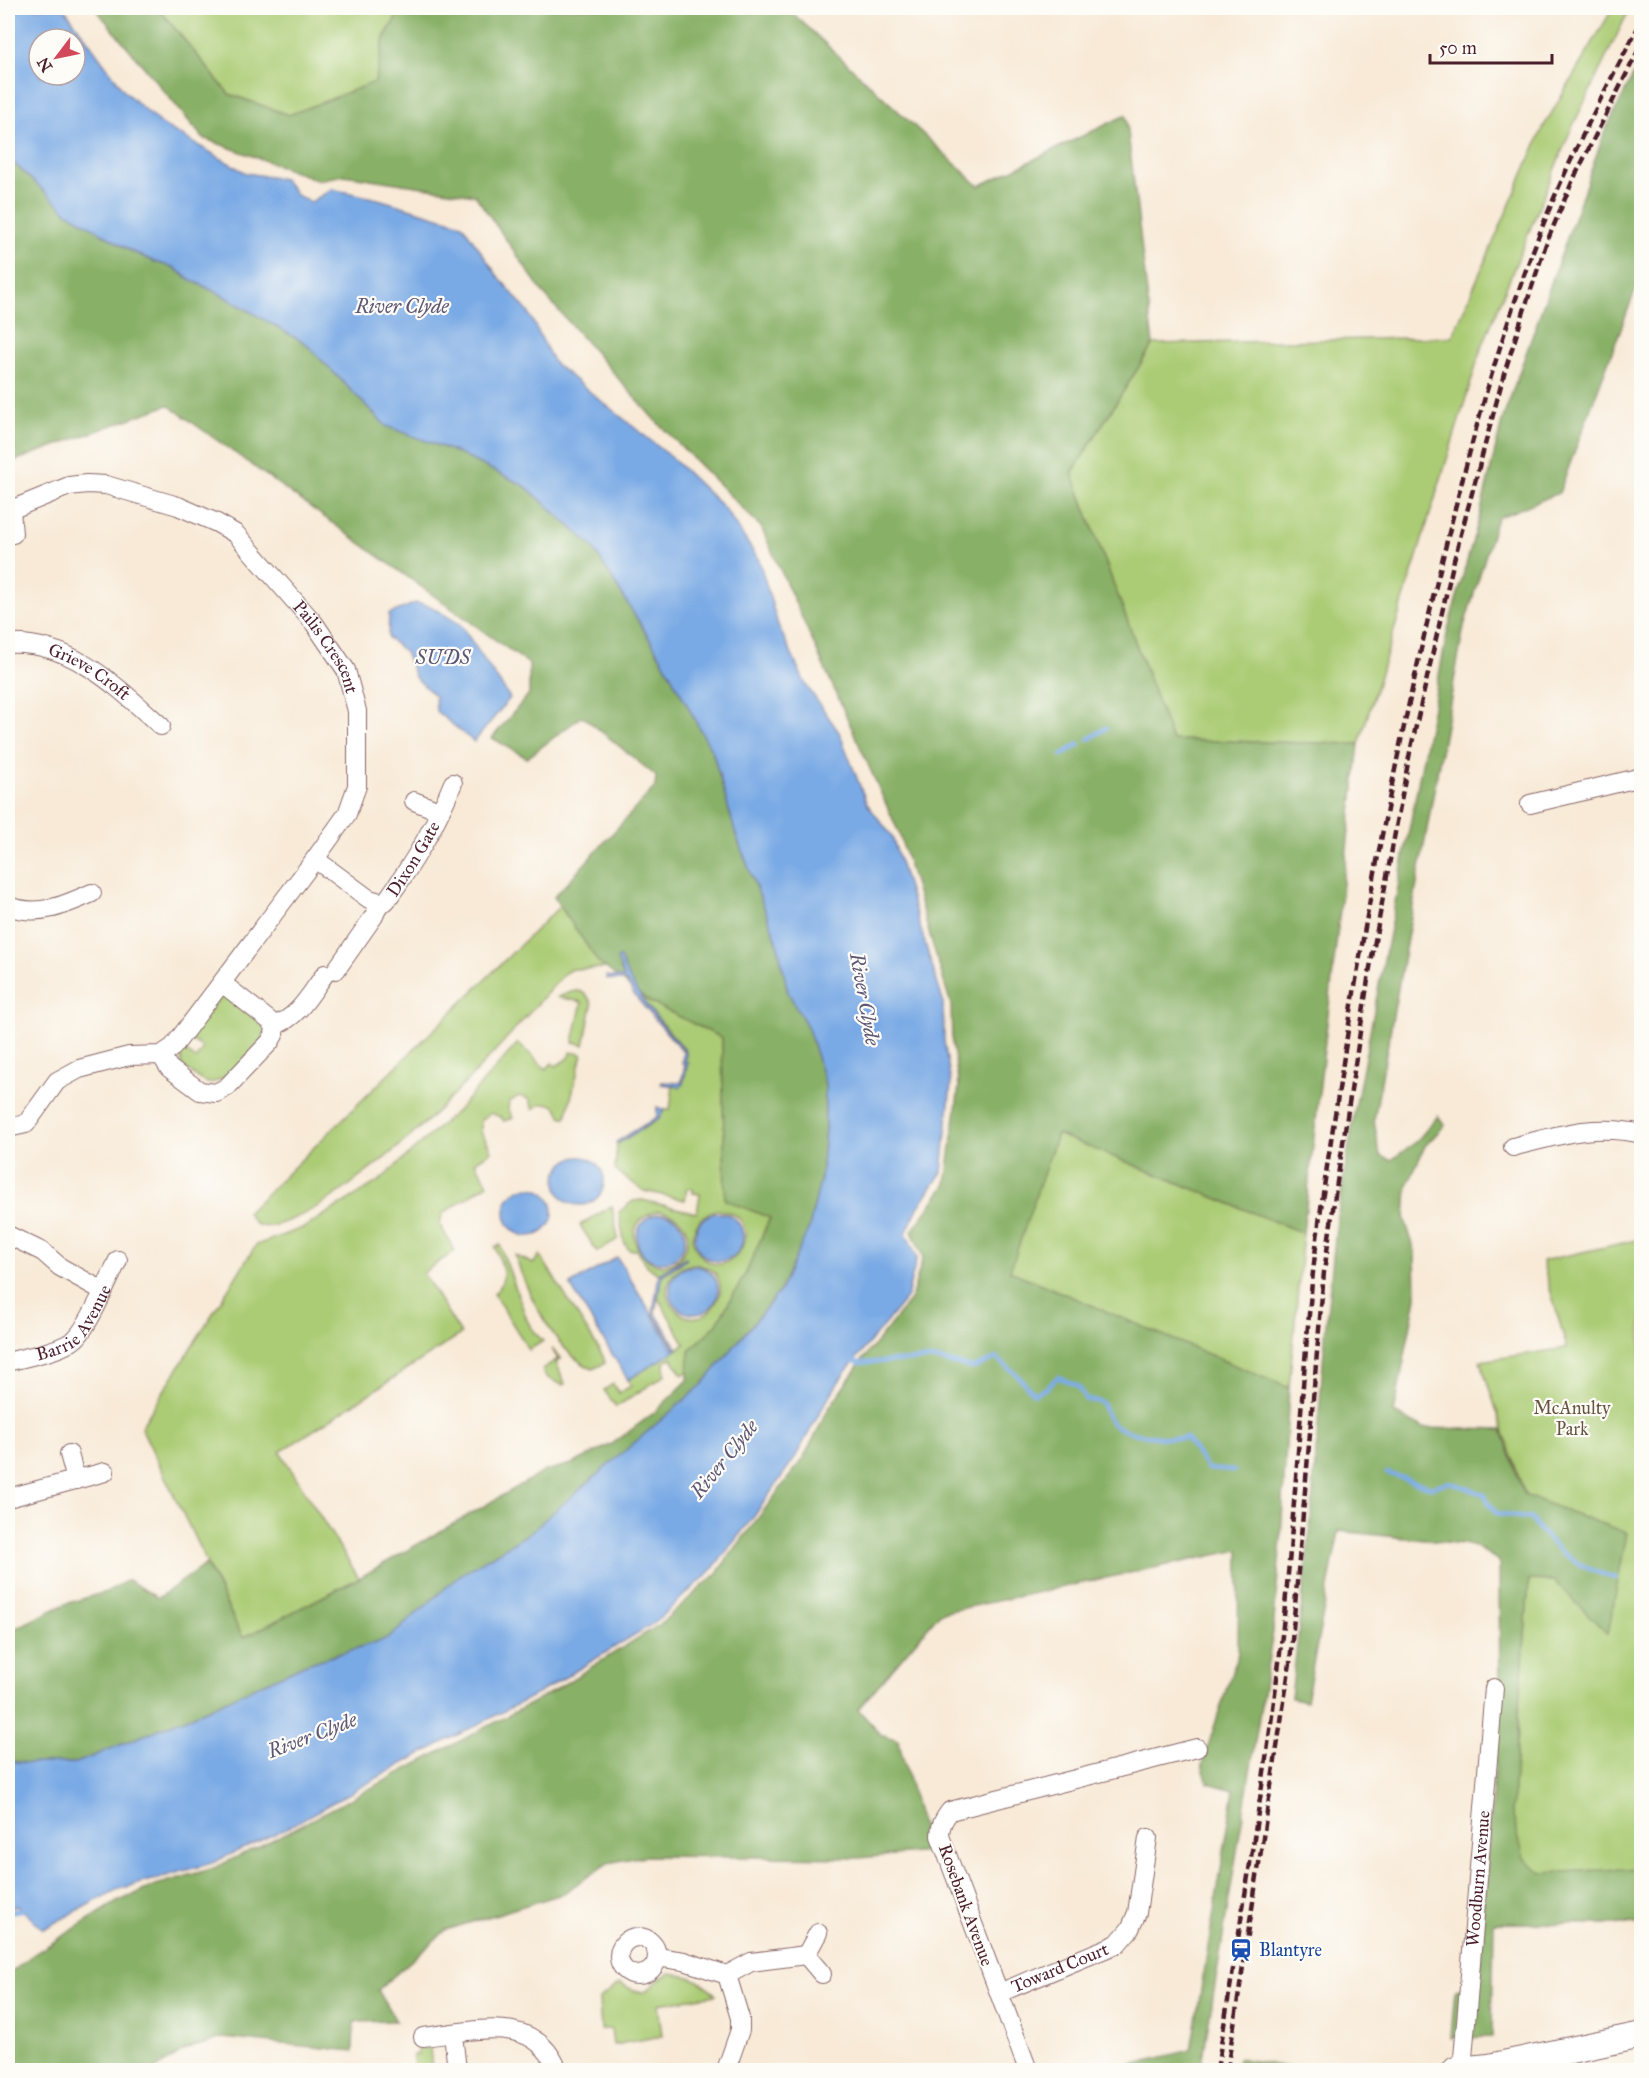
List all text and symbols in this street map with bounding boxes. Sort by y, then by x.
north arrow [27,27,87,87]
scale bar [1430,27,1552,65]
text: 50 m [1439,37,1477,59]
text: N [33,54,56,75]
water label: River Clyde [354,294,449,318]
street label: Pailis Crescent [288,596,363,696]
street label: Grieve Croft [46,638,135,705]
water label: SUDS [415,645,471,669]
street label: Dixon Gate [382,817,445,901]
water label: River Clyde [845,950,885,1048]
street label: Barrie Avenue [33,1281,116,1366]
park label: McAnulty Park [1533,1397,1611,1440]
water label: River Clyde [685,1415,763,1504]
water label: River Clyde [263,1707,361,1763]
street label: Woodburn Avenue [1461,1810,1495,1948]
street label: Rosebank Avenue [934,1841,998,1969]
station icon: Blantyre [1228,1937,1254,1963]
street label: Toward Court [1008,1938,1112,1998]
place label: Blantyre [1259,1939,1322,1961]

